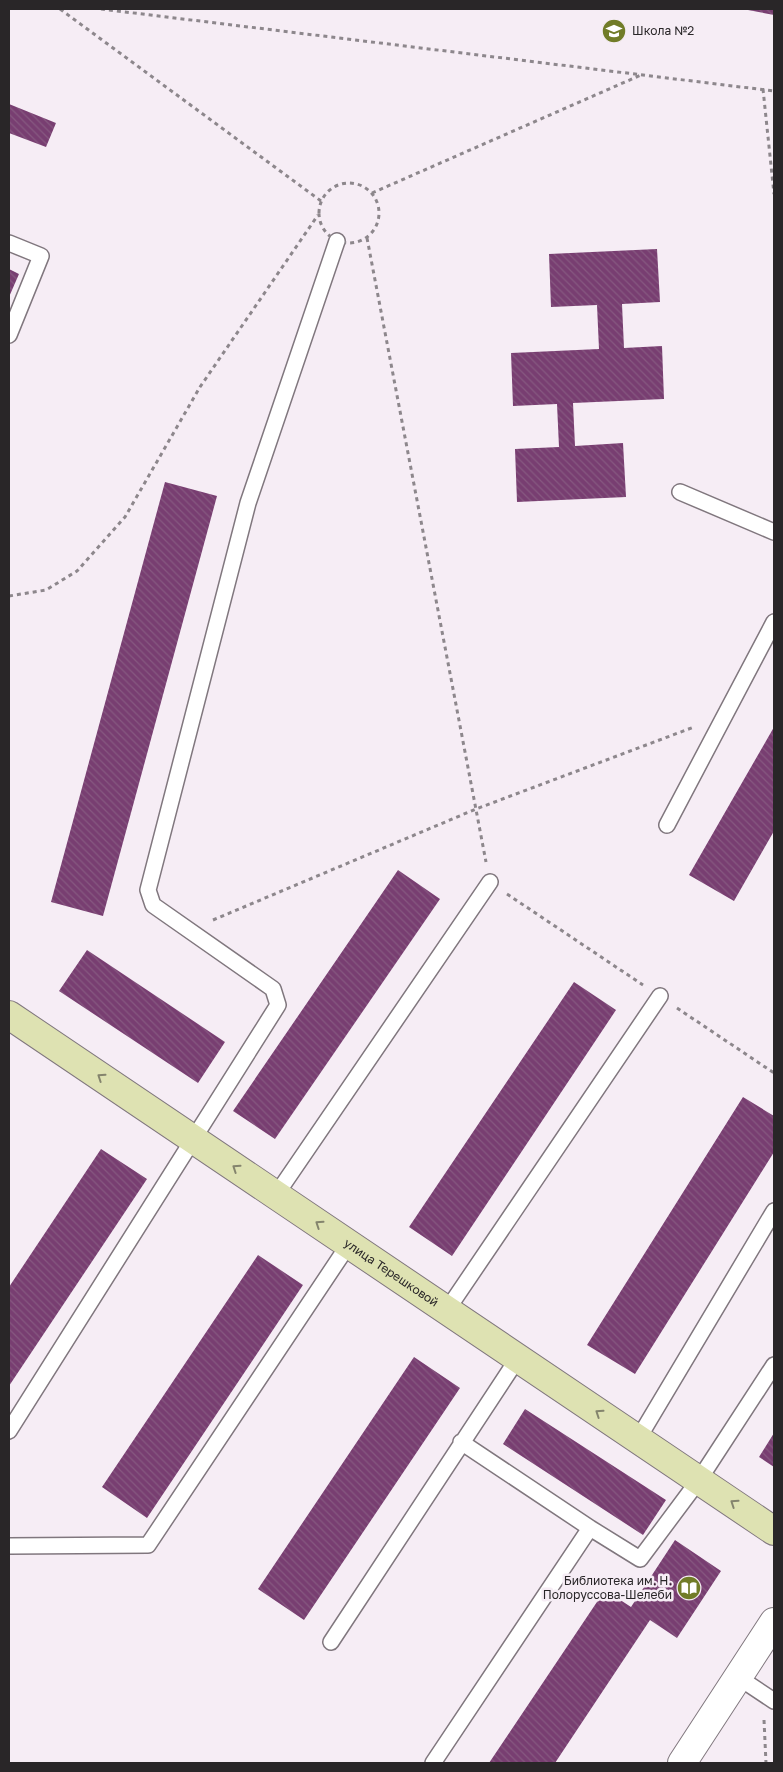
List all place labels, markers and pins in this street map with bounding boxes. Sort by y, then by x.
school or university icon: Школа №2 [601,18,627,44]
place label: Школа №2 [632,23,694,38]
place label: Библиотека им. Н. Полоруссова-Шелеби [543,1573,672,1602]
library icon: Библиотека им. Н. Полоруссова-Шелеби [676,1575,702,1601]

